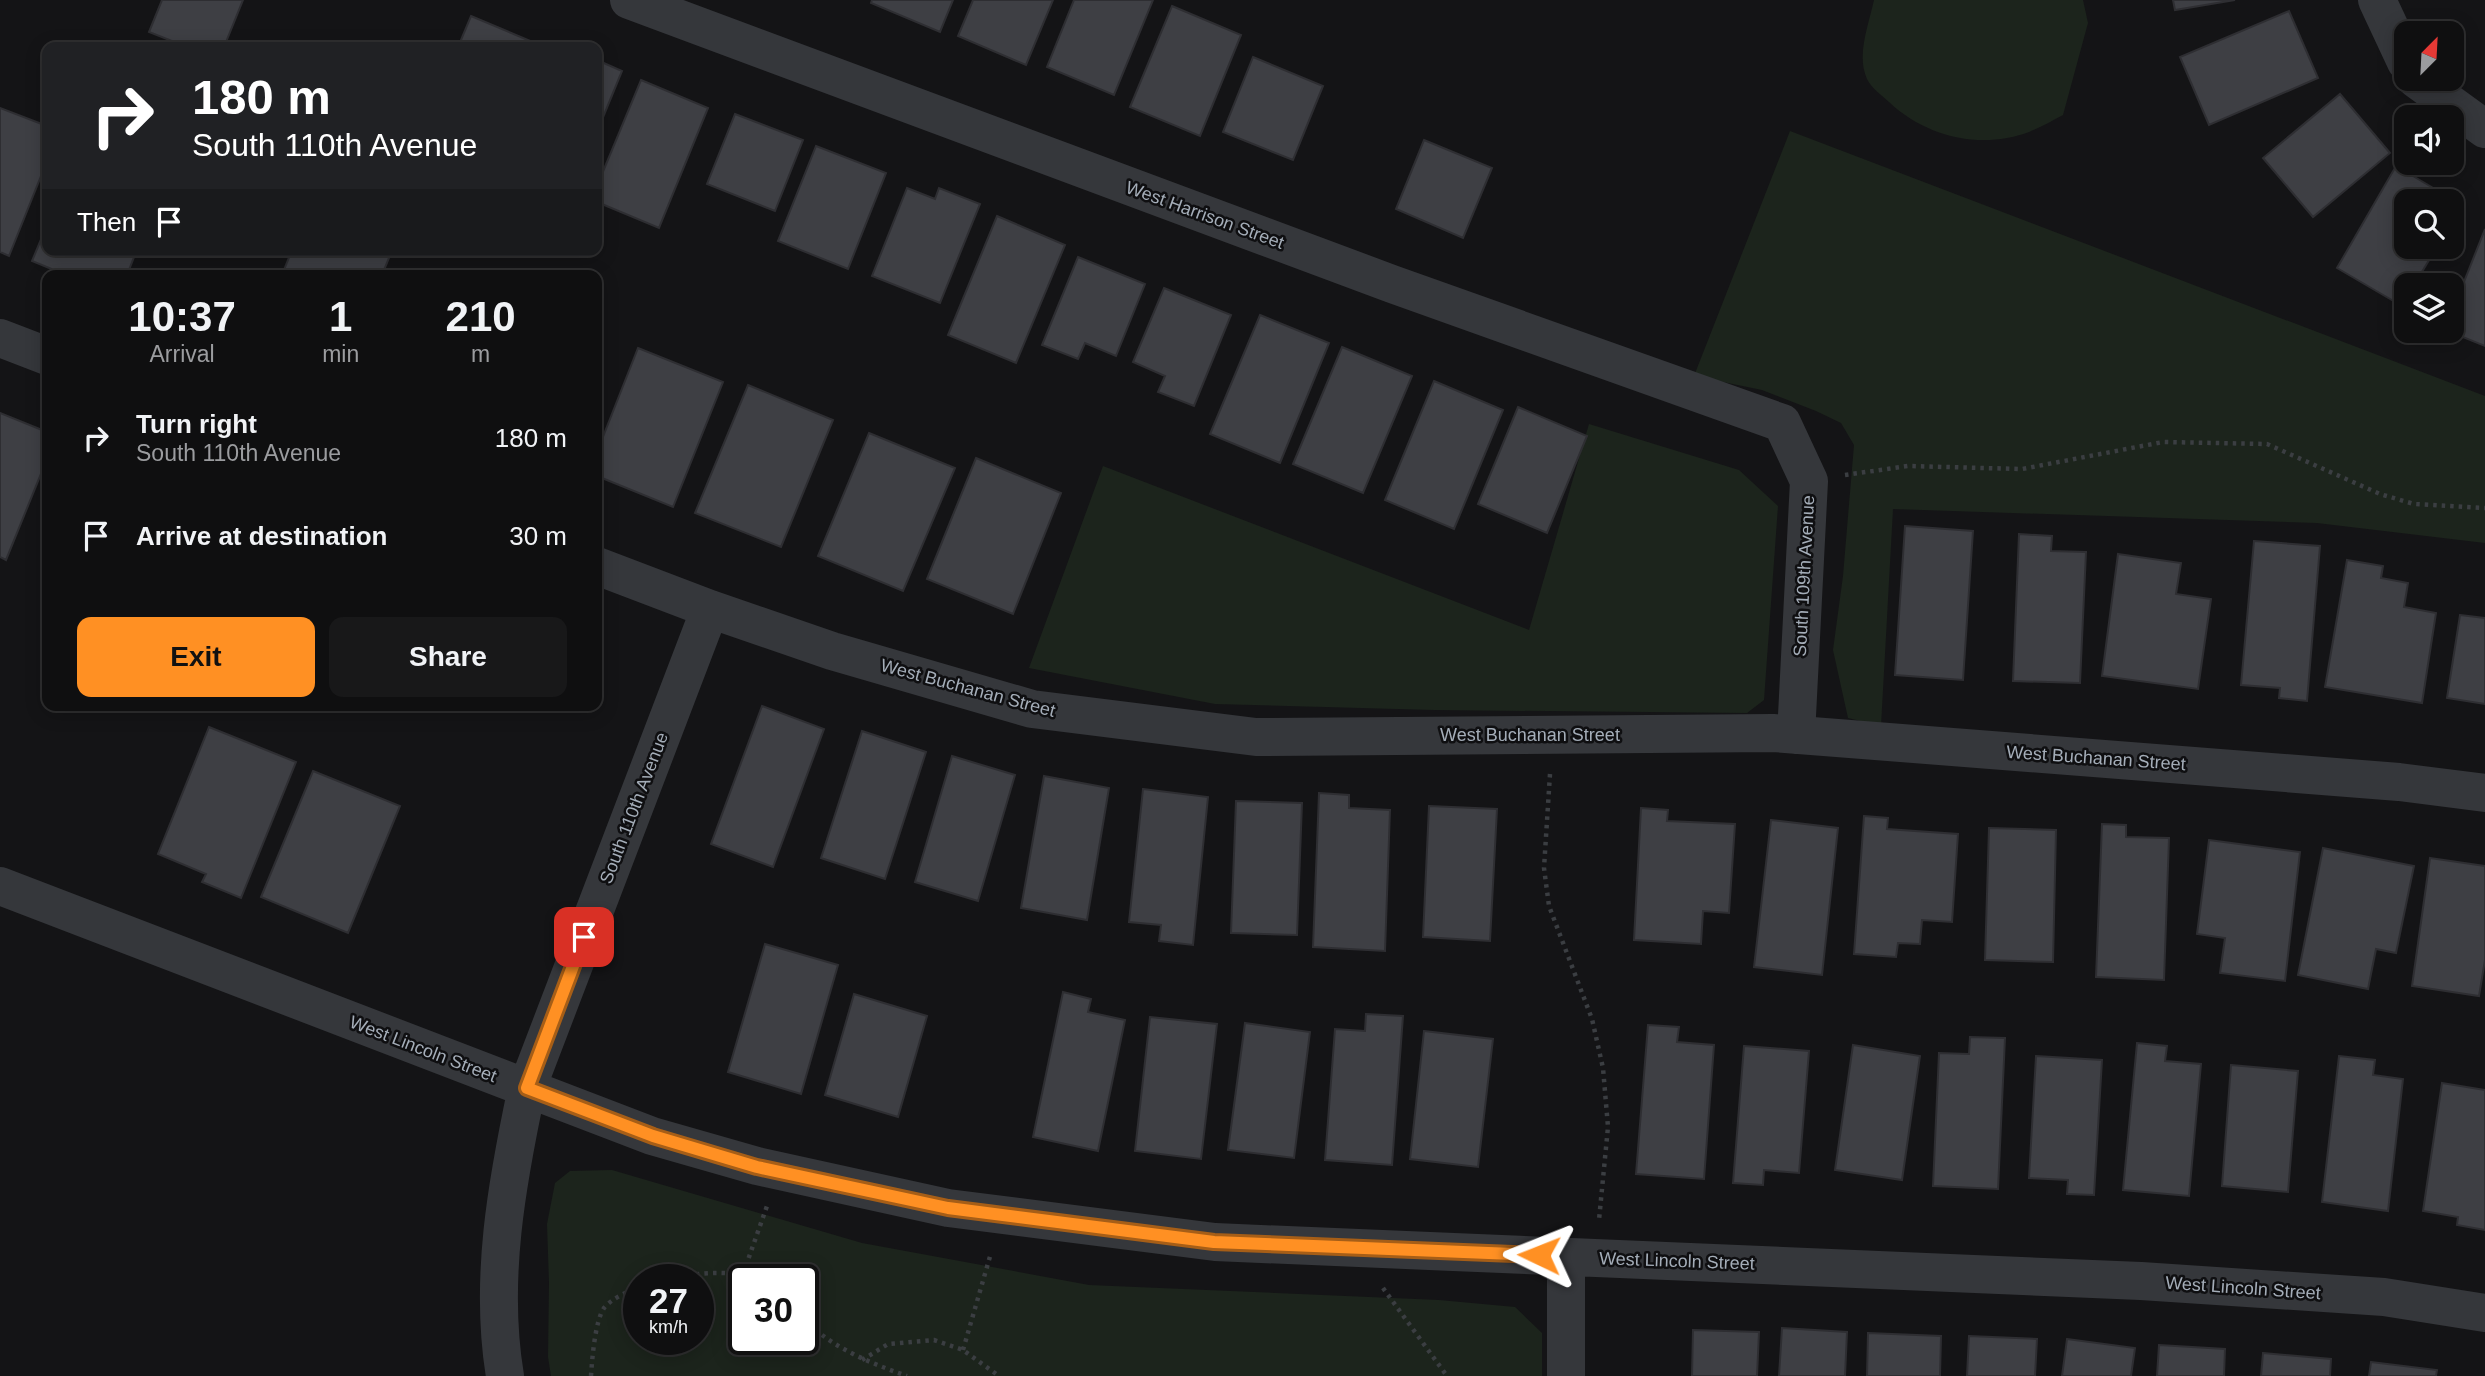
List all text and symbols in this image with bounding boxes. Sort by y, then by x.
north arrow [2394,21,2464,91]
map controls [2394,21,2464,343]
icon: right [77,70,168,161]
text: 180 m [192,70,331,124]
button: sound [2394,105,2464,175]
text: South 110th Avenue [192,127,477,163]
street label: West Harrison Street [1123,177,1287,253]
button: search [2394,189,2464,259]
icon: arrive [150,203,188,241]
text: Then [77,207,136,237]
button: layers [2394,273,2464,343]
text: 10:37 [128,293,236,340]
text: 1 [329,293,352,340]
text: 210 [446,293,516,340]
text: Arrival [149,341,215,367]
text: min [322,341,359,367]
text: m [471,341,490,367]
text: Turn right [136,409,257,439]
icon: right [77,419,115,457]
text: 180 m [495,423,567,453]
text: South 110th Avenue [136,440,341,466]
street label: South 109th Avenue [1790,495,1818,657]
icon: arrive [77,517,115,555]
text: Arrive at destination [136,521,387,551]
text: 30 m [509,521,567,551]
button: Exit [77,617,315,697]
button: Share [329,617,567,697]
street label: West Buchanan Street [879,655,1057,721]
street label: West Buchanan Street [1440,725,1620,745]
street label: South 110th Avenue [596,730,672,886]
street label: West Buchanan Street [2006,742,2186,774]
pin [554,907,614,967]
icon: arrive [565,918,603,956]
street label: West Lincoln Street [347,1012,499,1086]
position arrow [1502,1218,1576,1292]
street label: West Lincoln Street [1599,1248,1755,1274]
speed limit sign: 30 [728,1264,819,1355]
street label: West Lincoln Street [2165,1273,2321,1303]
text: 27 [649,1281,688,1320]
text: km/h [649,1317,688,1337]

